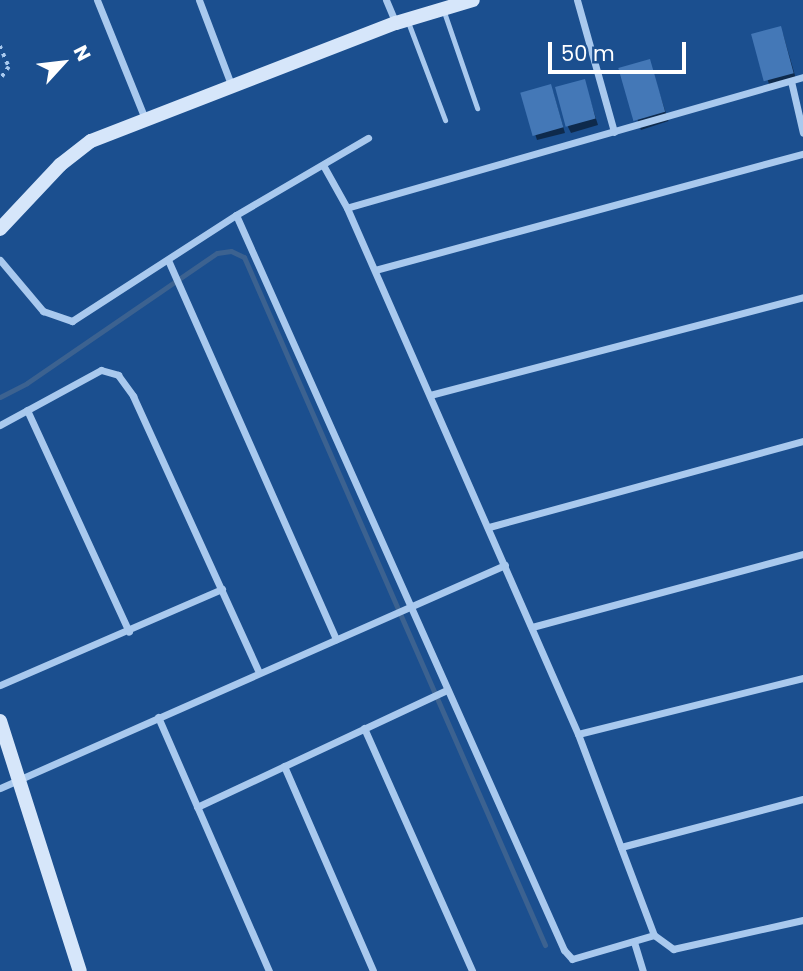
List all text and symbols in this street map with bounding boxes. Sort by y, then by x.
north arrow [28,28,98,98]
scale bar [551,28,689,72]
text: 50 m [561,39,615,68]
text: N [67,41,97,66]

